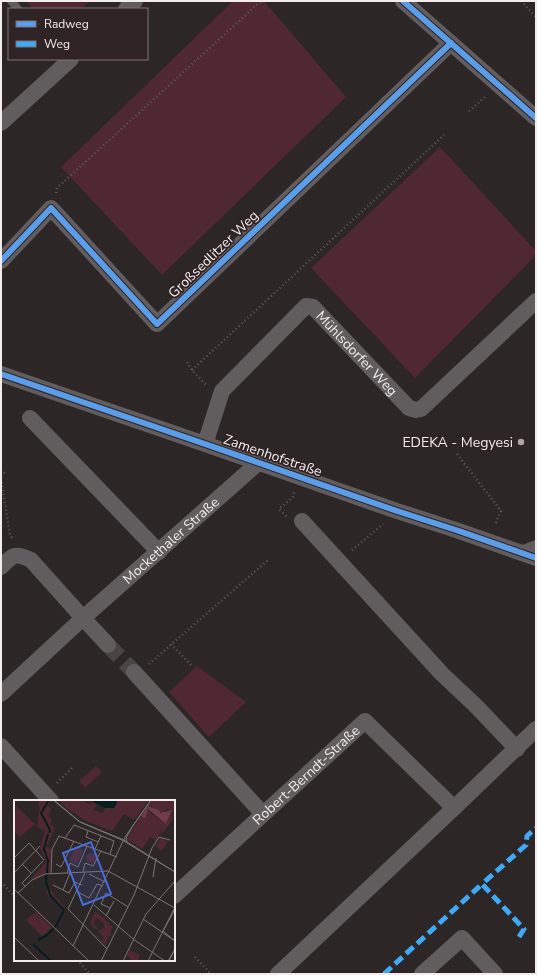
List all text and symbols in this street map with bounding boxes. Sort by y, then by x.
legend [8,8,148,60]
text: Radweg [44,16,89,32]
text: Weg [44,36,70,52]
street label: Großsedlitzer Weg [164,206,263,302]
street label: Mühlsdorfer Weg [312,307,402,400]
street label: Zamenhofstraße [221,430,325,481]
place label: EDEKA - Megyesi [402,433,513,452]
marker: EDEKA - Megyesi [516,437,526,447]
street label: Mockethaler Straße [119,493,223,589]
street label: Robert-Berndt-Straße [249,721,364,829]
inset map [14,800,175,961]

